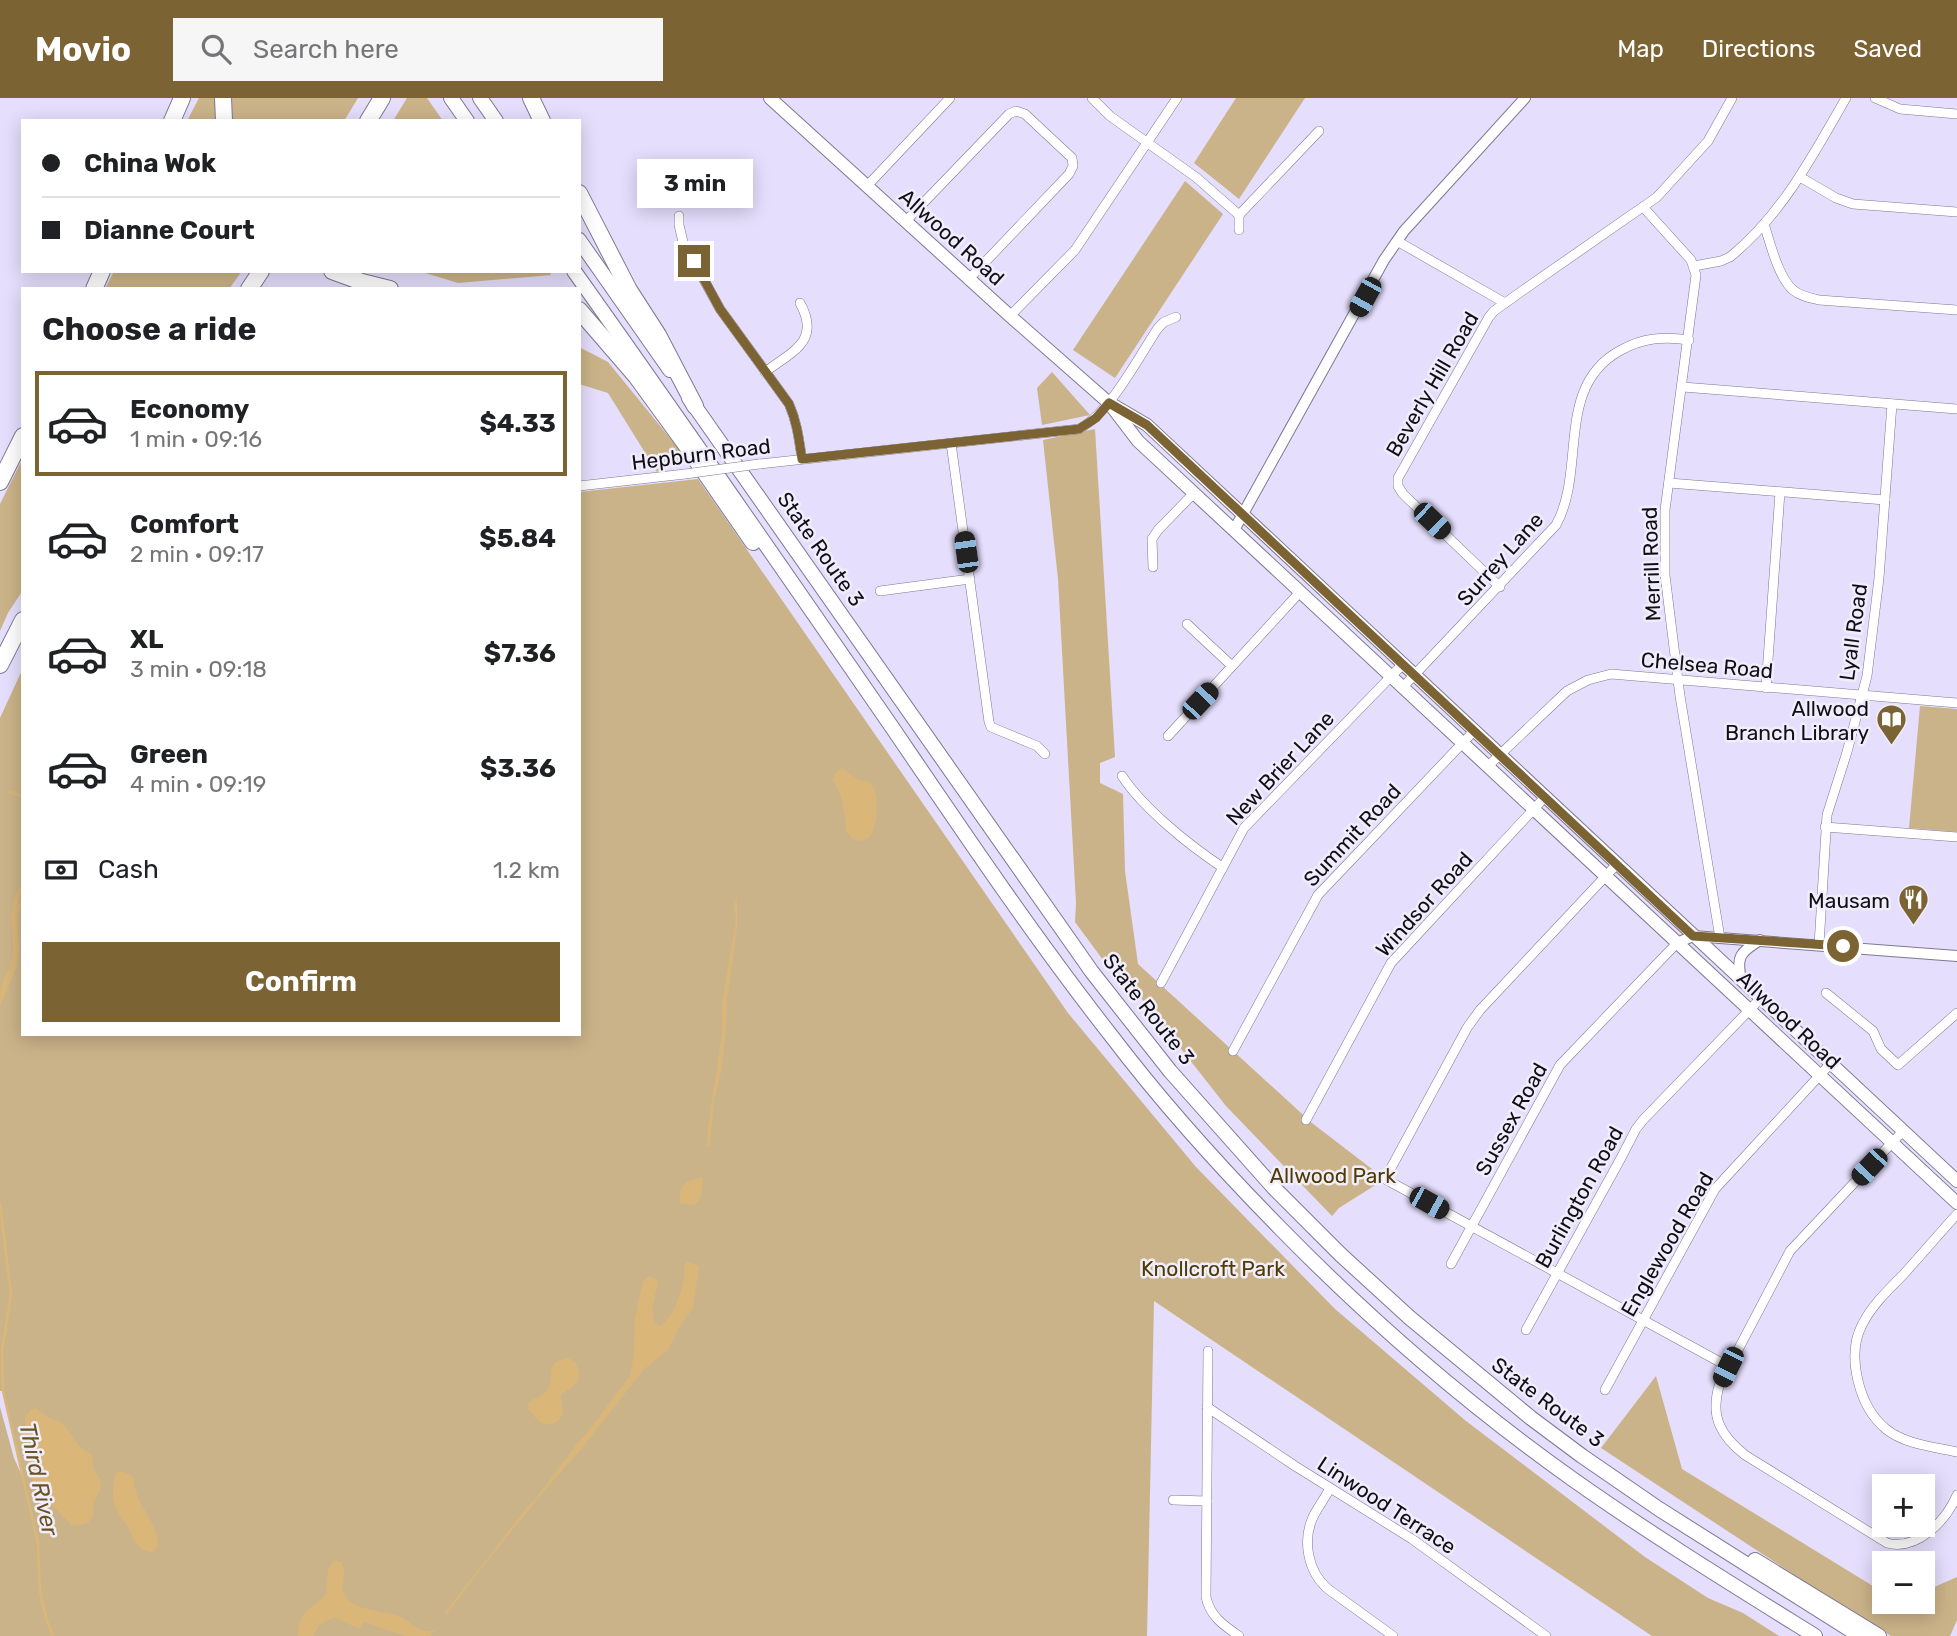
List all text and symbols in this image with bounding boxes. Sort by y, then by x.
search box [173,18,663,81]
text: Movio [35,30,131,69]
icon: search [197,30,235,68]
text: Search here [253,34,399,65]
text: Map [1617,35,1664,63]
text: Directions [1702,35,1815,63]
text: Saved [1853,35,1922,63]
text: China Wok [84,148,216,179]
callout: 3 min [636,159,752,208]
text: 3 min [664,169,726,197]
street label: Allwood Road [894,183,1010,291]
text: Dianne Court [84,215,255,246]
route end [678,245,710,277]
car [1346,274,1385,320]
street label: Beverly Hill Road [1380,307,1484,461]
text: Choose a ride [42,310,256,348]
icon: car [46,392,109,455]
text: Economy [130,394,249,425]
text: $4.33 [479,408,556,439]
text: 1 min · 09:16 [130,425,262,453]
street label: Hepburn Road [630,433,772,475]
street label: State Route 3 [772,487,870,611]
car [1410,499,1455,543]
street label: Merrill Road [1637,506,1665,622]
icon: car [46,507,109,570]
street label: Surrey Lane [1452,507,1548,611]
text: Comfort [130,509,239,540]
text: $5.84 [479,523,556,554]
car [953,530,980,574]
text: 2 min · 09:17 [130,540,264,568]
street label: Lyall Road [1834,582,1872,682]
icon: car [46,622,109,685]
text: XL [130,624,163,655]
text: $7.36 [484,638,556,669]
street label: Chelsea Road [1640,647,1774,683]
text: 3 min · 09:18 [130,655,267,683]
car [1178,678,1223,724]
place label: Allwood Branch Library [1725,696,1869,745]
library icon: Allwood Branch Library [1875,703,1909,747]
street label: New Brier Lane [1221,706,1339,830]
icon: car [46,737,109,800]
text: Green [130,739,208,770]
text: $3.36 [480,753,556,784]
text: 4 min · 09:19 [130,770,266,798]
street label: Summit Road [1298,778,1406,892]
street label: Windsor Road [1370,846,1478,962]
icon: cash [42,851,80,889]
text: Cash [98,854,159,885]
text: 1.2 km [493,856,560,884]
restaurant icon: Mausam [1896,883,1930,927]
place label: Mausam [1808,888,1890,913]
route start [1827,930,1859,962]
button: Confirm [42,942,560,1022]
street label: State Route 3 [1098,949,1200,1069]
street label: Allwood Road [1732,966,1846,1074]
street label: Sussex Road [1470,1058,1552,1180]
street label: Burlington Road [1530,1122,1628,1272]
car [1847,1144,1892,1190]
park label: Allwood Park [1270,1163,1396,1188]
street label: Englewood Road [1616,1167,1718,1321]
car [1406,1184,1453,1222]
park label: Knollcroft Park [1141,1256,1285,1281]
car [1710,1344,1747,1390]
street label: State Route 3 [1487,1352,1609,1452]
water label: Third River [13,1420,65,1539]
street label: Linwood Terrace [1313,1451,1461,1559]
map controls [1872,1474,1935,1614]
button: + [1872,1474,1935,1537]
button: − [1872,1551,1935,1614]

